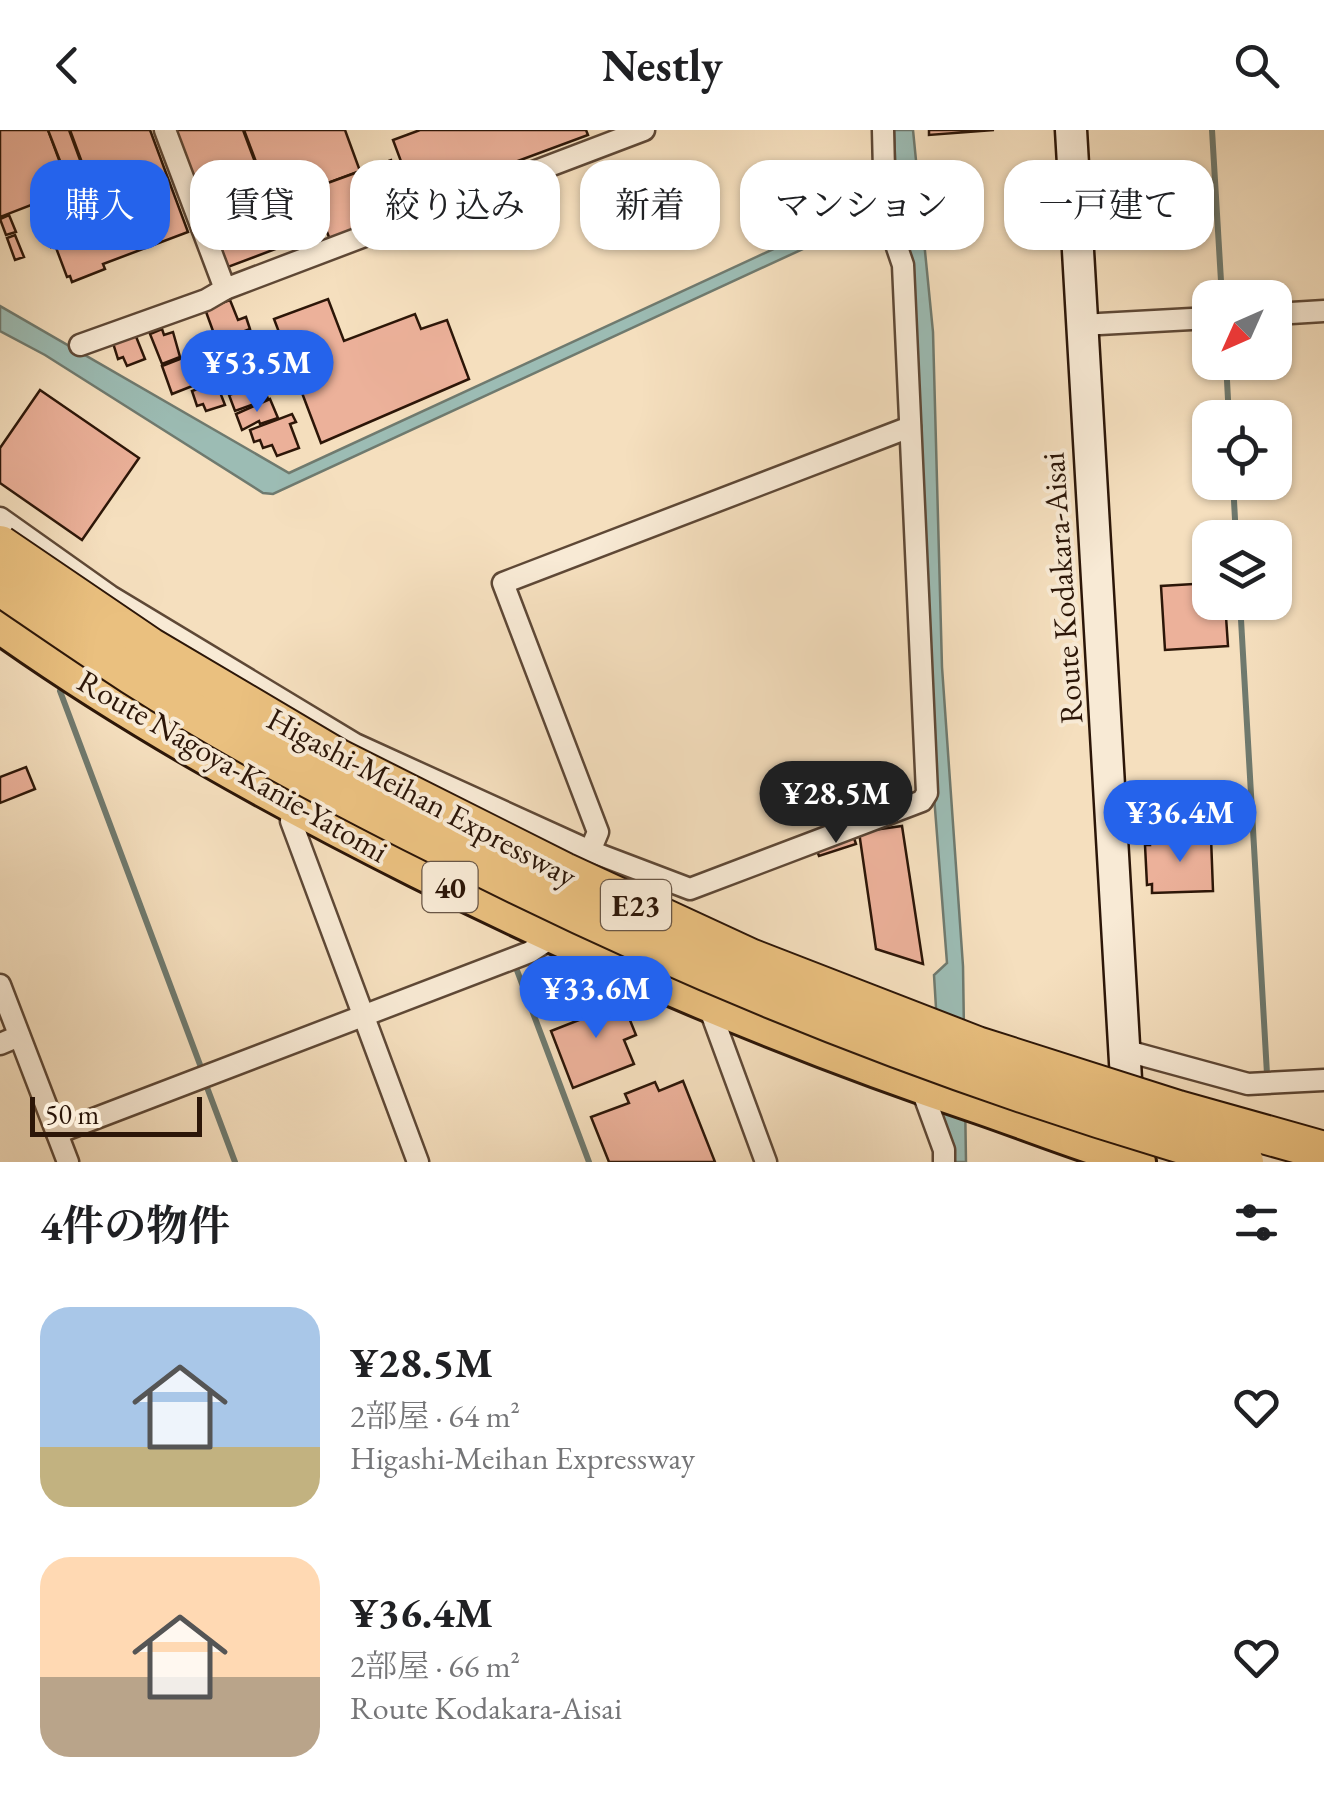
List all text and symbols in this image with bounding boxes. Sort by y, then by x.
text: Nestly [601,36,723,94]
icon: back [40,38,95,93]
icon: search [1229,38,1284,93]
chip: 購入 [30,160,170,250]
chip: 賃貸 [190,160,330,250]
chip: 絞り込み [350,160,560,250]
chip: 新着 [580,160,720,250]
chip: マンション [740,160,984,250]
chip: 一戸建て [1004,160,1214,250]
north arrow [1192,280,1292,380]
map controls [1192,280,1292,620]
pin: ¥53.5M [176,330,338,415]
text: ¥53.5M [203,341,311,383]
button: locate [1192,400,1292,500]
street label: Route Kodakara-Aisai [1032,451,1092,725]
button: layers [1192,520,1292,620]
street label: Route Nagoya-Kanie-Yatomi [70,660,396,872]
street label: Higashi-Meihan Expressway [260,697,585,897]
pin: ¥28.5M [755,761,917,846]
text: ¥28.5M [782,772,890,814]
pin: ¥36.4M [1099,780,1261,865]
text: ¥36.4M [1126,791,1234,833]
road number: 40 [422,862,478,912]
road number: E23 [601,880,671,930]
pin: ¥33.6M [515,956,677,1041]
text: ¥33.6M [542,967,650,1009]
scale bar [30,1092,202,1136]
text: 50 m [45,1096,99,1132]
icon: filters [1229,1195,1284,1250]
text: 4件の物件 [40,1198,230,1253]
text: ¥28.5M [350,1335,493,1390]
icon: home [120,1347,240,1467]
icon: heart [1229,1380,1284,1435]
text: 2部屋 · 64 m² [350,1395,520,1437]
text: Higashi-Meihan Expressway [350,1437,695,1479]
text: ¥36.4M [350,1585,493,1640]
icon: home [120,1597,240,1717]
icon: heart [1229,1630,1284,1685]
text: 2部屋 · 66 m² [350,1645,520,1687]
text: Route Kodakara-Aisai [350,1687,622,1729]

